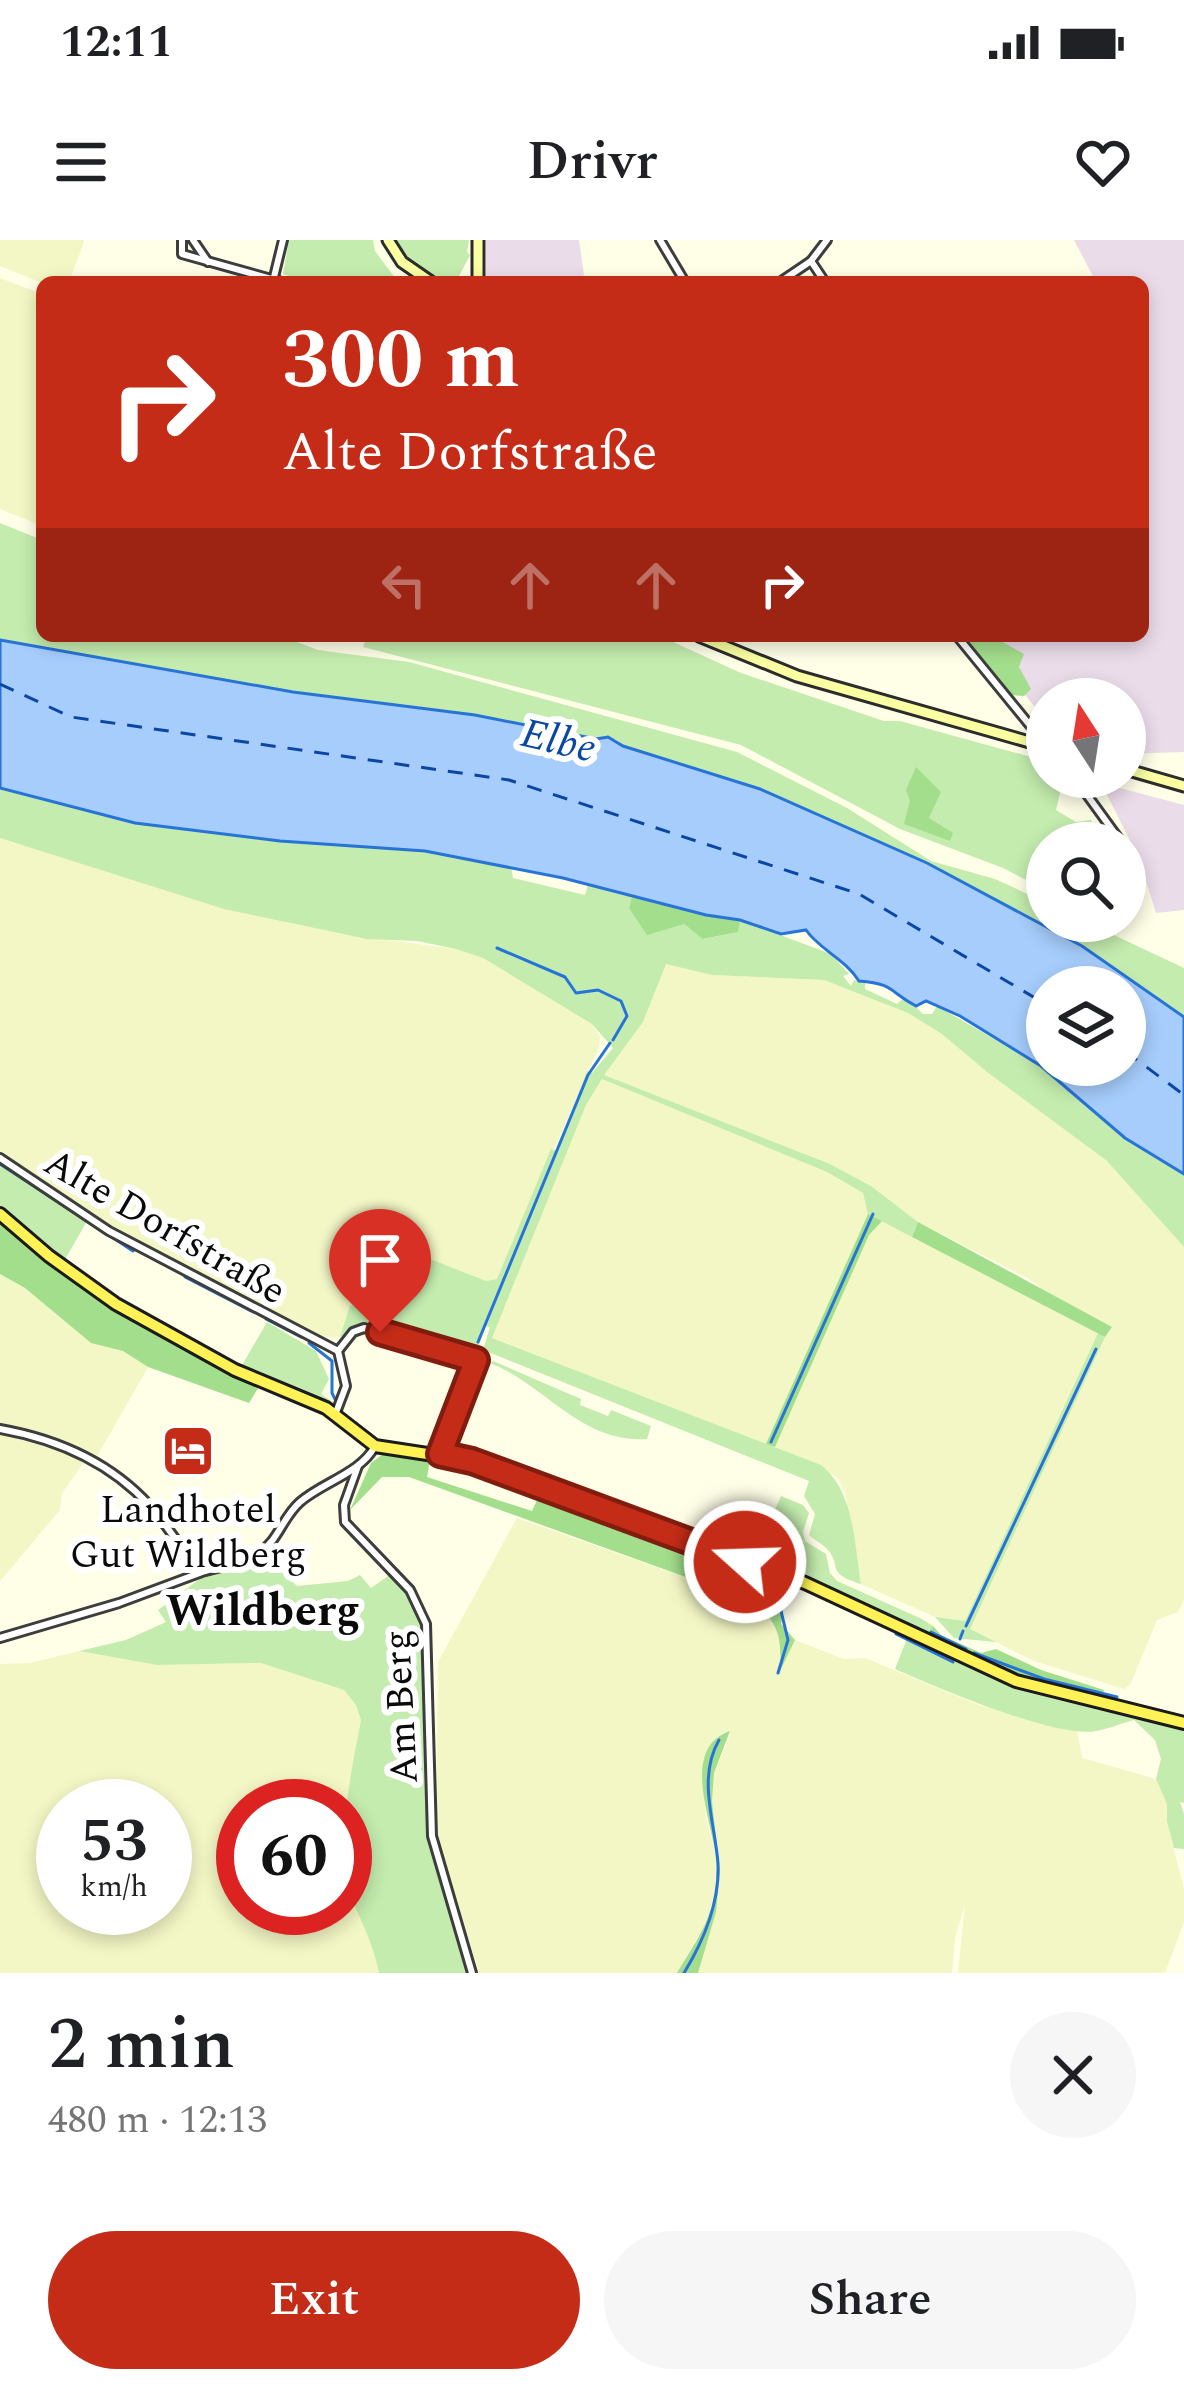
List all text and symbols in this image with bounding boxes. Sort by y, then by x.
text: 12:11 [60,8,173,77]
text: Drivr [526,121,658,203]
icon: menu [48,129,114,195]
icon: heart [1070,129,1136,195]
text: 300 m [282,297,520,425]
icon: right [84,324,240,480]
text: Alte Dorfstraße [282,412,658,494]
icon: left [371,552,437,618]
icon: ahead [497,552,563,618]
icon: ahead [623,552,689,618]
icon: right [749,552,815,618]
north arrow [1026,678,1146,798]
map controls [1026,678,1146,1086]
water label: Elbe [514,702,602,781]
button: search [1026,822,1146,942]
button: layers [1026,966,1146,1086]
street label: Alte Dorfstraße [33,1134,297,1321]
pin [329,1209,431,1332]
icon: arrive [347,1227,413,1293]
hotel icon: Landhotel Gut Wildberg [160,1423,216,1479]
place label: Landhotel Gut Wildberg [70,1481,306,1585]
position arrow [682,1499,808,1625]
district label: Wildberg [166,1577,360,1646]
street label: Am Berg [368,1628,435,1785]
speed limit sign: 60 [216,1779,372,1935]
text: 53 [80,1796,148,1888]
text: km/h [80,1864,148,1910]
text: 2 min [48,1991,235,2100]
button: close [1010,2012,1136,2138]
text: 480 m · 12:13 [48,2091,267,2150]
button: Exit [48,2231,580,2369]
button: Share [604,2231,1136,2369]

